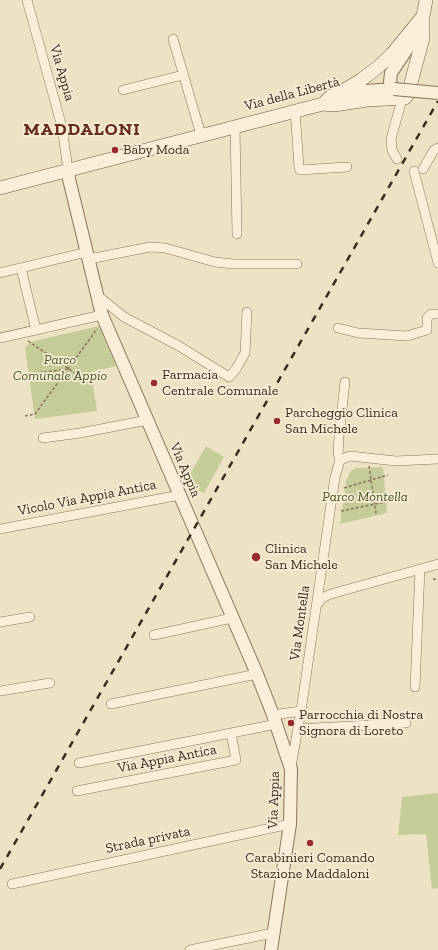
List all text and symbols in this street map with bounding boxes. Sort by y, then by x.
street label: Via Appia [46,43,78,103]
street label: Via della Libertà [243,73,341,115]
district label: MADDALONI [24,119,140,141]
place label: Baby Moda [123,142,189,158]
marker: Baby Moda [110,145,120,155]
park label: Parco Comunale Appio [13,352,107,384]
place label: Farmacia Centrale Comunale [162,367,278,400]
marker: Farmacia Centrale Comunale [149,378,159,388]
place label: Parcheggio Clinica San Michele [285,405,398,438]
marker: Parcheggio Clinica San Michele [272,416,282,426]
street label: Via Appia [166,440,204,500]
street label: Vicolo Via Appia Antica [16,476,158,520]
park label: Parco Montella [322,489,408,505]
place label: Clinica San Michele [265,541,338,574]
marker: Clinica San Michele [250,551,262,563]
street label: Via Montella [286,584,314,662]
place label: Parrocchia di Nostra Signora di Loreto [299,707,423,740]
marker: Parrocchia di Nostra Signora di Loreto [286,718,296,728]
street label: Via Appia Antica [116,741,218,777]
street label: Via Appia [265,771,283,829]
street label: Strada privata [104,823,192,857]
marker: Carabinieri Comando Stazione Maddaloni [305,838,315,848]
place label: Carabinieri Comando Stazione Maddaloni [245,850,375,882]

